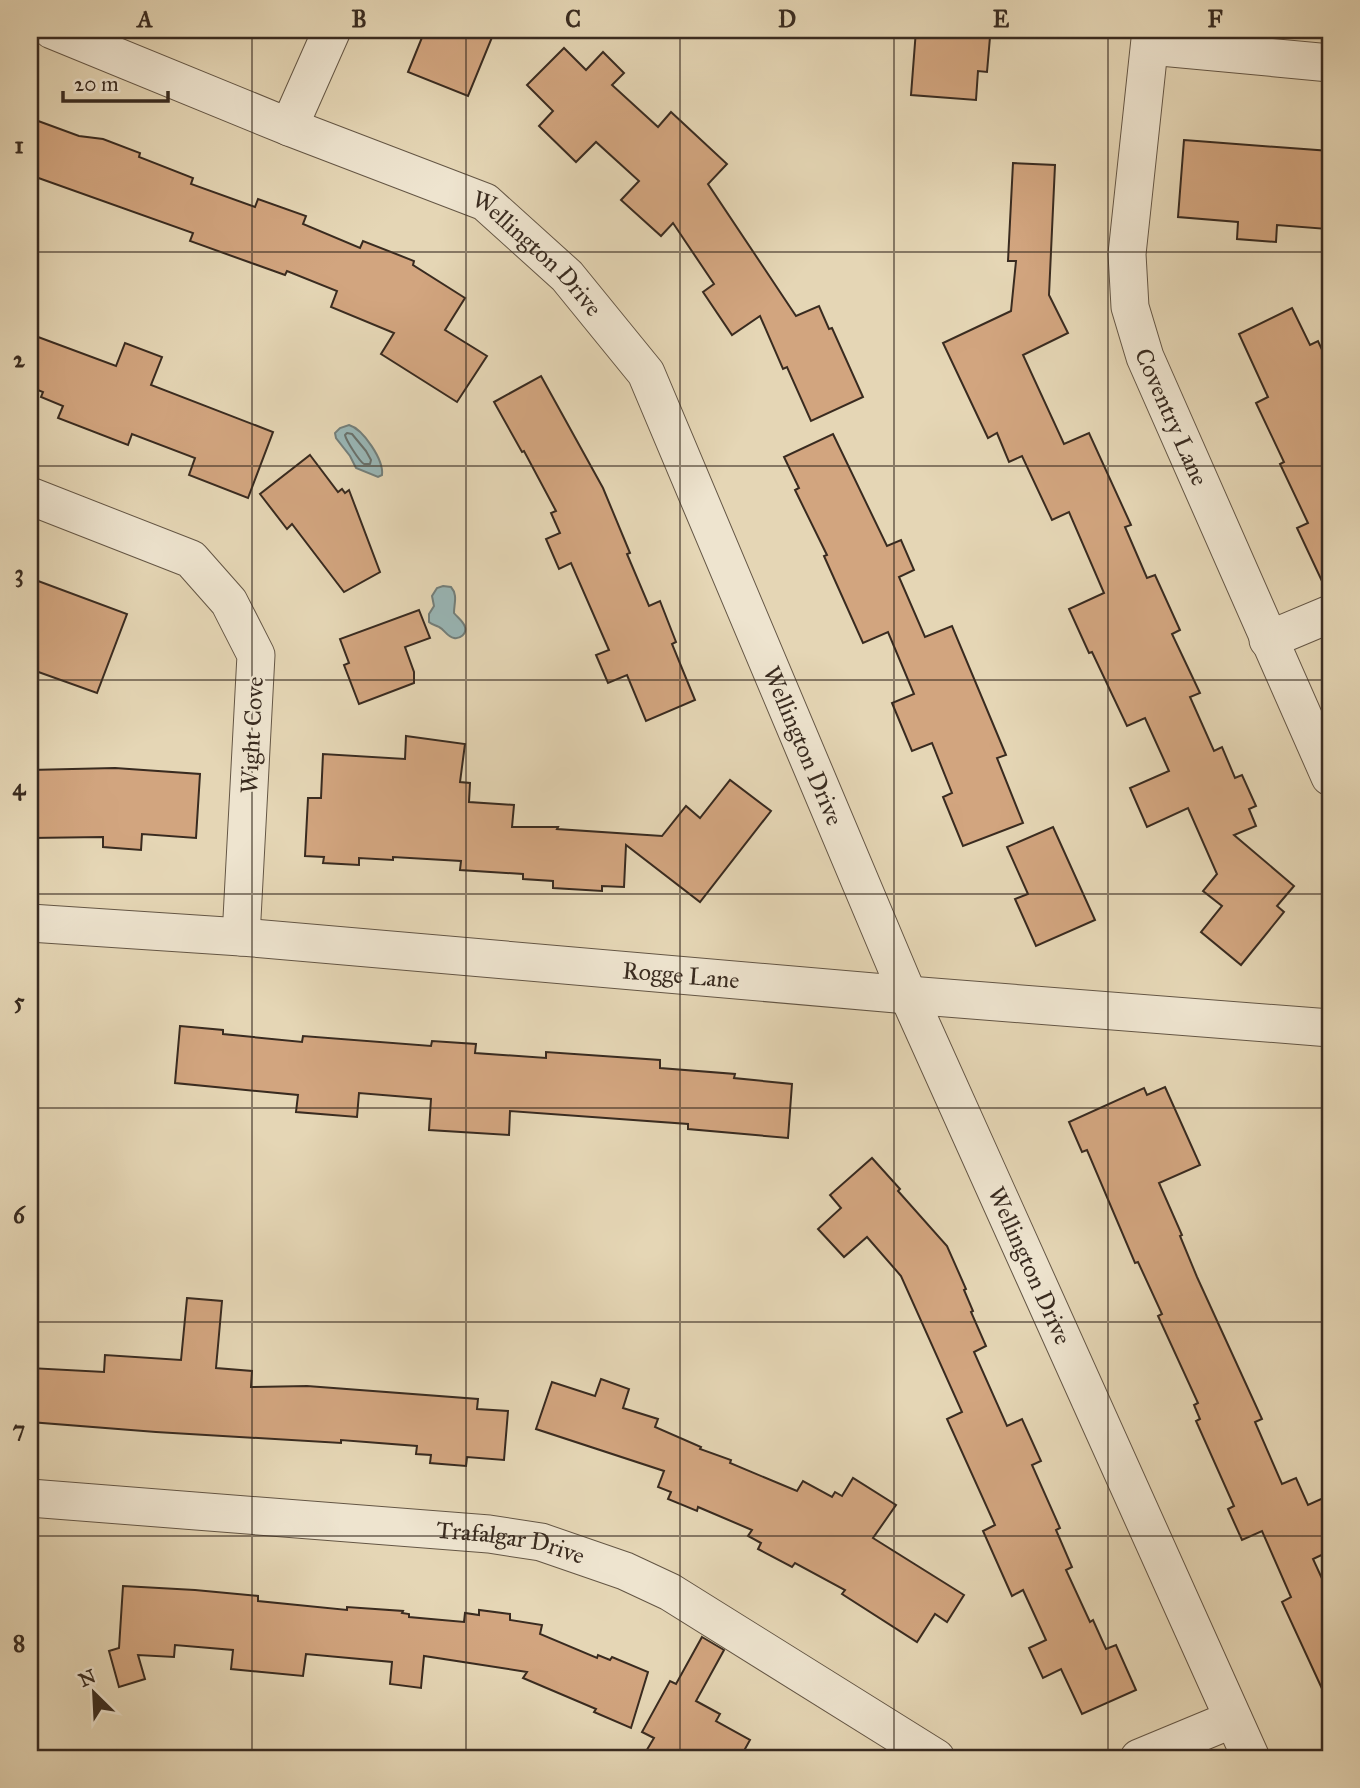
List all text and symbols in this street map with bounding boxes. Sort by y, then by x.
text: A [135,5,153,33]
text: B [351,5,367,33]
text: C [565,5,581,33]
text: D [778,5,796,33]
text: E [993,5,1010,33]
text: F [1207,5,1223,33]
scale bar [63,60,168,104]
text: 20 m [74,71,119,97]
text: 1 [14,131,24,159]
street label: Wellington Drive [468,184,609,322]
text: 2 [13,345,25,373]
street label: Coventry Lane [1128,345,1215,490]
text: 3 [14,559,24,588]
street label: Wellington Drive [756,662,850,830]
street label: Wight Cove [234,676,270,794]
text: 4 [13,773,27,801]
street label: Rogge Lane [621,955,741,995]
text: 5 [14,987,25,1015]
street label: Wellington Drive [981,1182,1078,1349]
text: 6 [13,1201,26,1229]
text: 7 [13,1415,25,1443]
street label: Trafalgar Drive [435,1515,589,1571]
text: 8 [13,1629,25,1657]
north arrow [60,1658,130,1728]
text: N [75,1664,99,1692]

